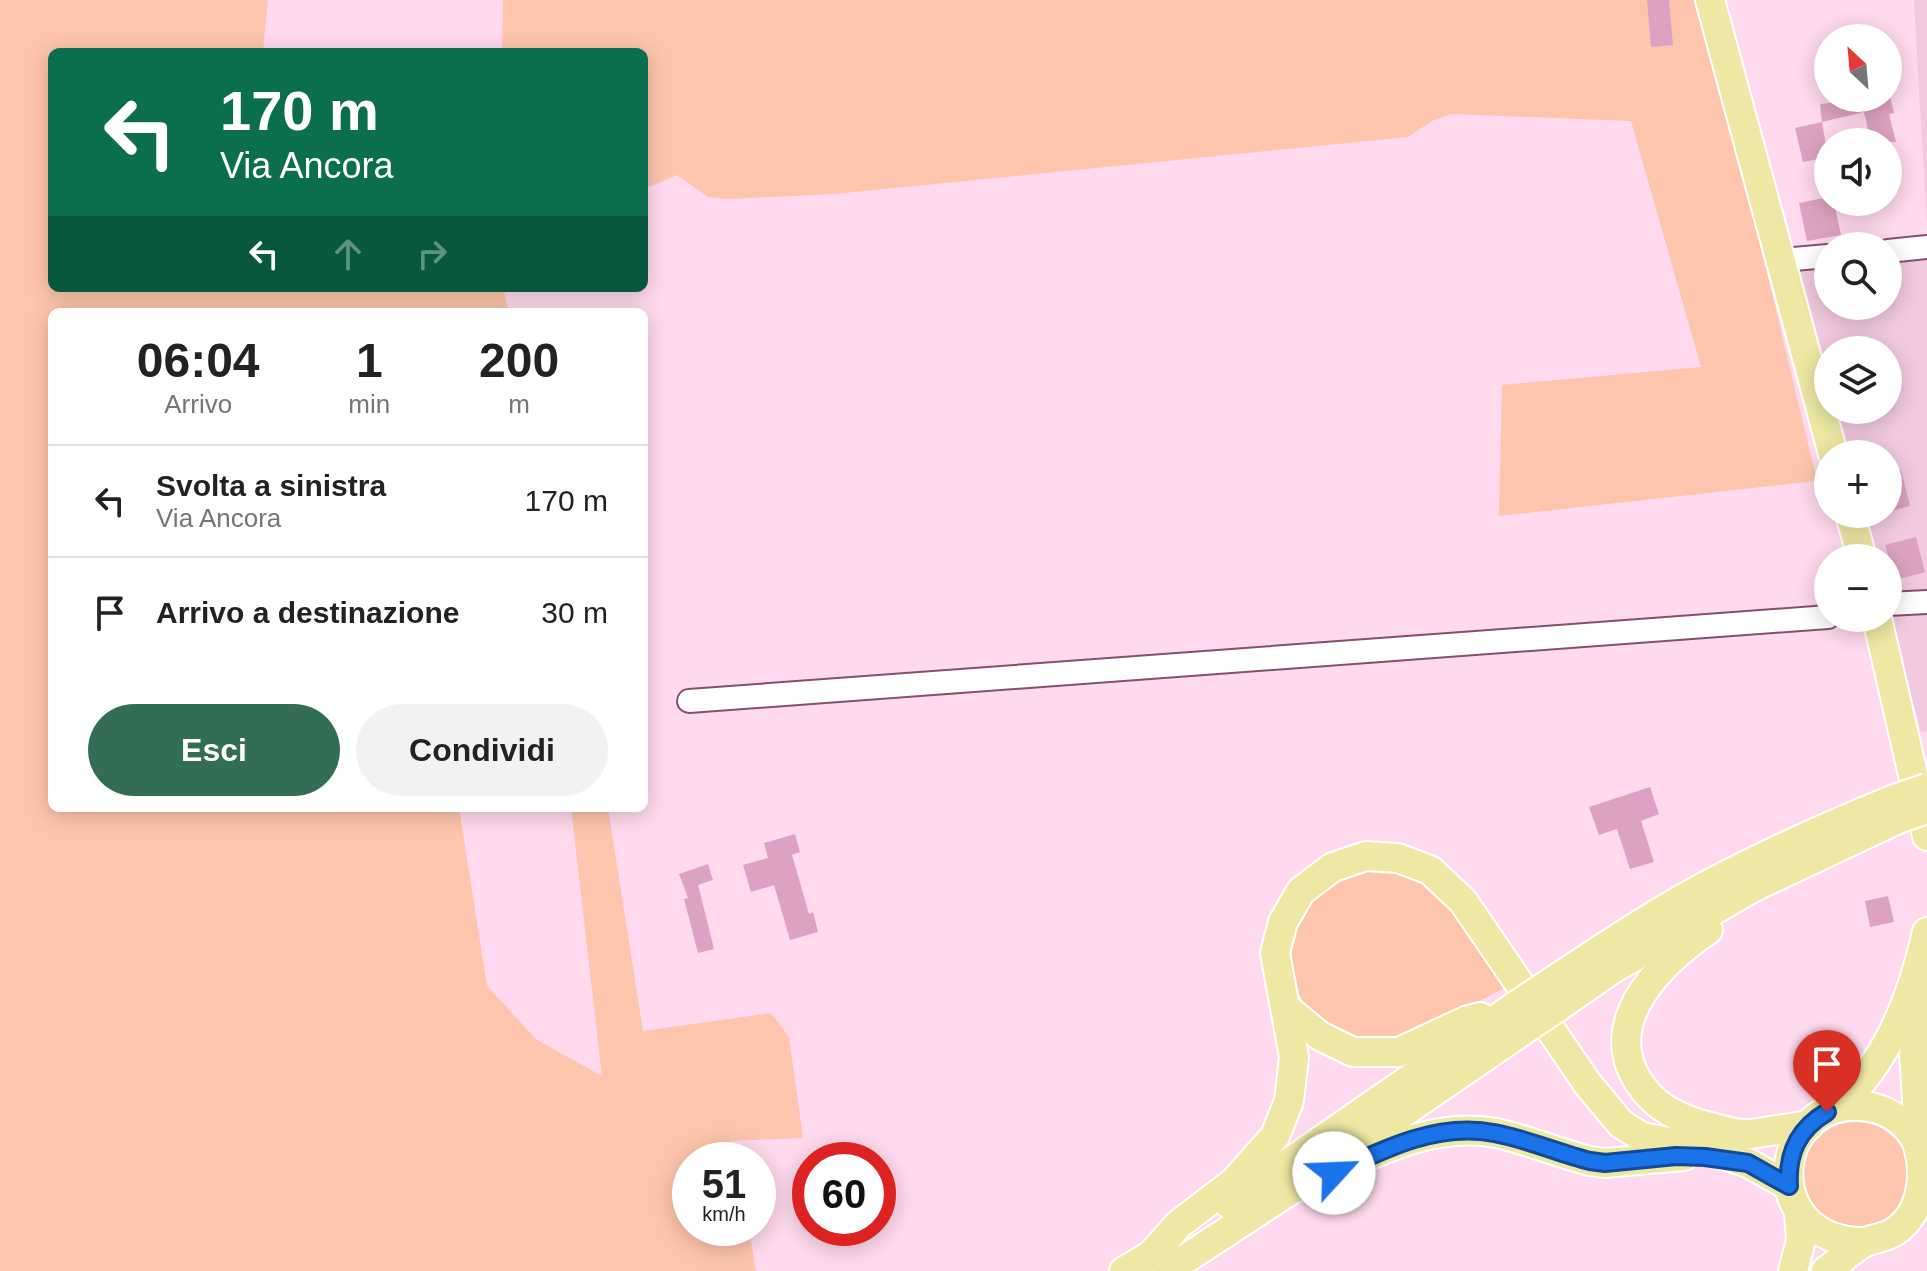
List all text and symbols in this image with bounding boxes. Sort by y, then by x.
north arrow [1814,24,1902,112]
map controls [1814,24,1902,632]
text: 170 m [220,79,379,142]
icon: left [88,80,192,184]
button: sound [1814,128,1902,216]
text: Via Ancora [220,145,393,186]
icon: left [242,232,286,276]
icon: ahead [326,232,370,276]
icon: right [410,232,454,276]
button: search [1814,232,1902,320]
text: 06:04 [137,334,260,387]
text: 1 [356,334,383,387]
text: 200 [479,334,559,387]
button: layers [1814,336,1902,424]
text: Arrivo [164,389,232,419]
text: min [348,389,390,419]
text: m [508,389,530,419]
button: + [1814,440,1902,528]
text: Svolta a sinistra [156,469,386,502]
icon: left [88,479,132,523]
text: 170 m [525,484,608,517]
text: Via Ancora [156,503,281,533]
button: − [1814,544,1902,632]
icon: arrive [88,591,132,635]
text: Arrivo a destinazione [156,596,459,629]
text: 30 m [541,596,608,629]
button: Esci [88,704,340,796]
button: Condividi [356,704,608,796]
pin [1793,1030,1861,1112]
icon: arrive [1805,1042,1849,1086]
position arrow [1292,1131,1376,1215]
speed limit sign: 60 [792,1142,896,1246]
text: 51 [702,1162,746,1206]
text: km/h [702,1203,746,1225]

